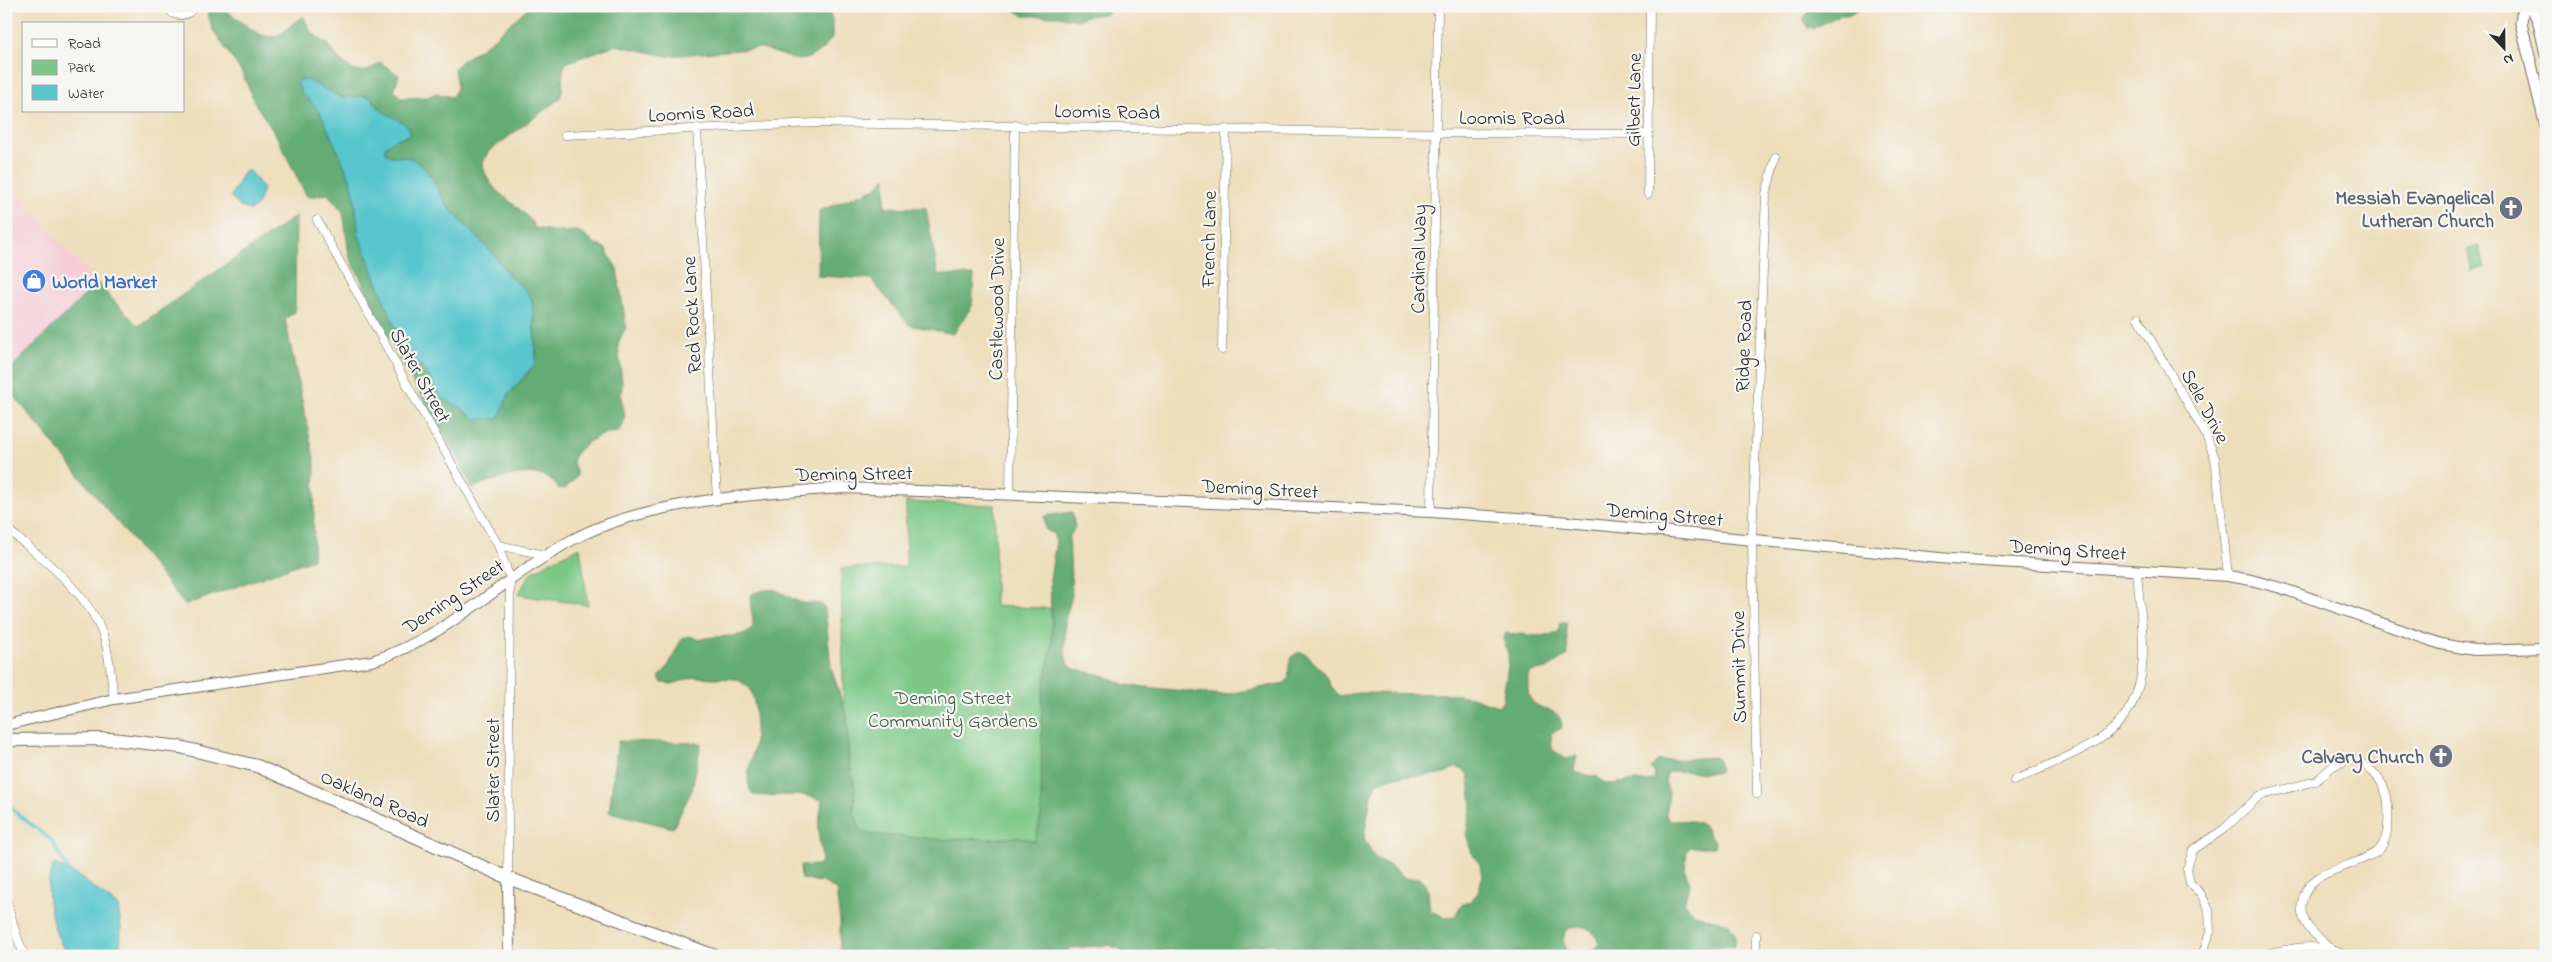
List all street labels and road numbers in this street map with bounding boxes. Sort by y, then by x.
street label: Gilbert Lane [1620,53,1651,147]
street label: Loomis Road [647,97,755,132]
street label: Loomis Road [1054,98,1160,129]
street label: Loomis Road [1459,105,1565,134]
street label: French Lane [1195,190,1226,289]
street label: Cardinal Way [1405,204,1436,314]
street label: Castlewood Drive [983,237,1014,381]
street label: Red Rock Lane [676,255,711,374]
street label: Ridge Road [1729,299,1763,393]
street label: Slater Street [381,324,457,429]
street label: Sele Drive [2172,365,2236,450]
street label: Deming Street [794,460,913,492]
street label: Deming Street [1200,473,1319,509]
street label: Deming Street [1604,497,1725,537]
street label: Deming Street [2007,533,2127,571]
street label: Deming Street [397,553,512,644]
street label: Summit Drive [1725,611,1756,723]
street label: Slater Street [480,718,509,822]
street label: Oakland Road [315,763,433,837]

